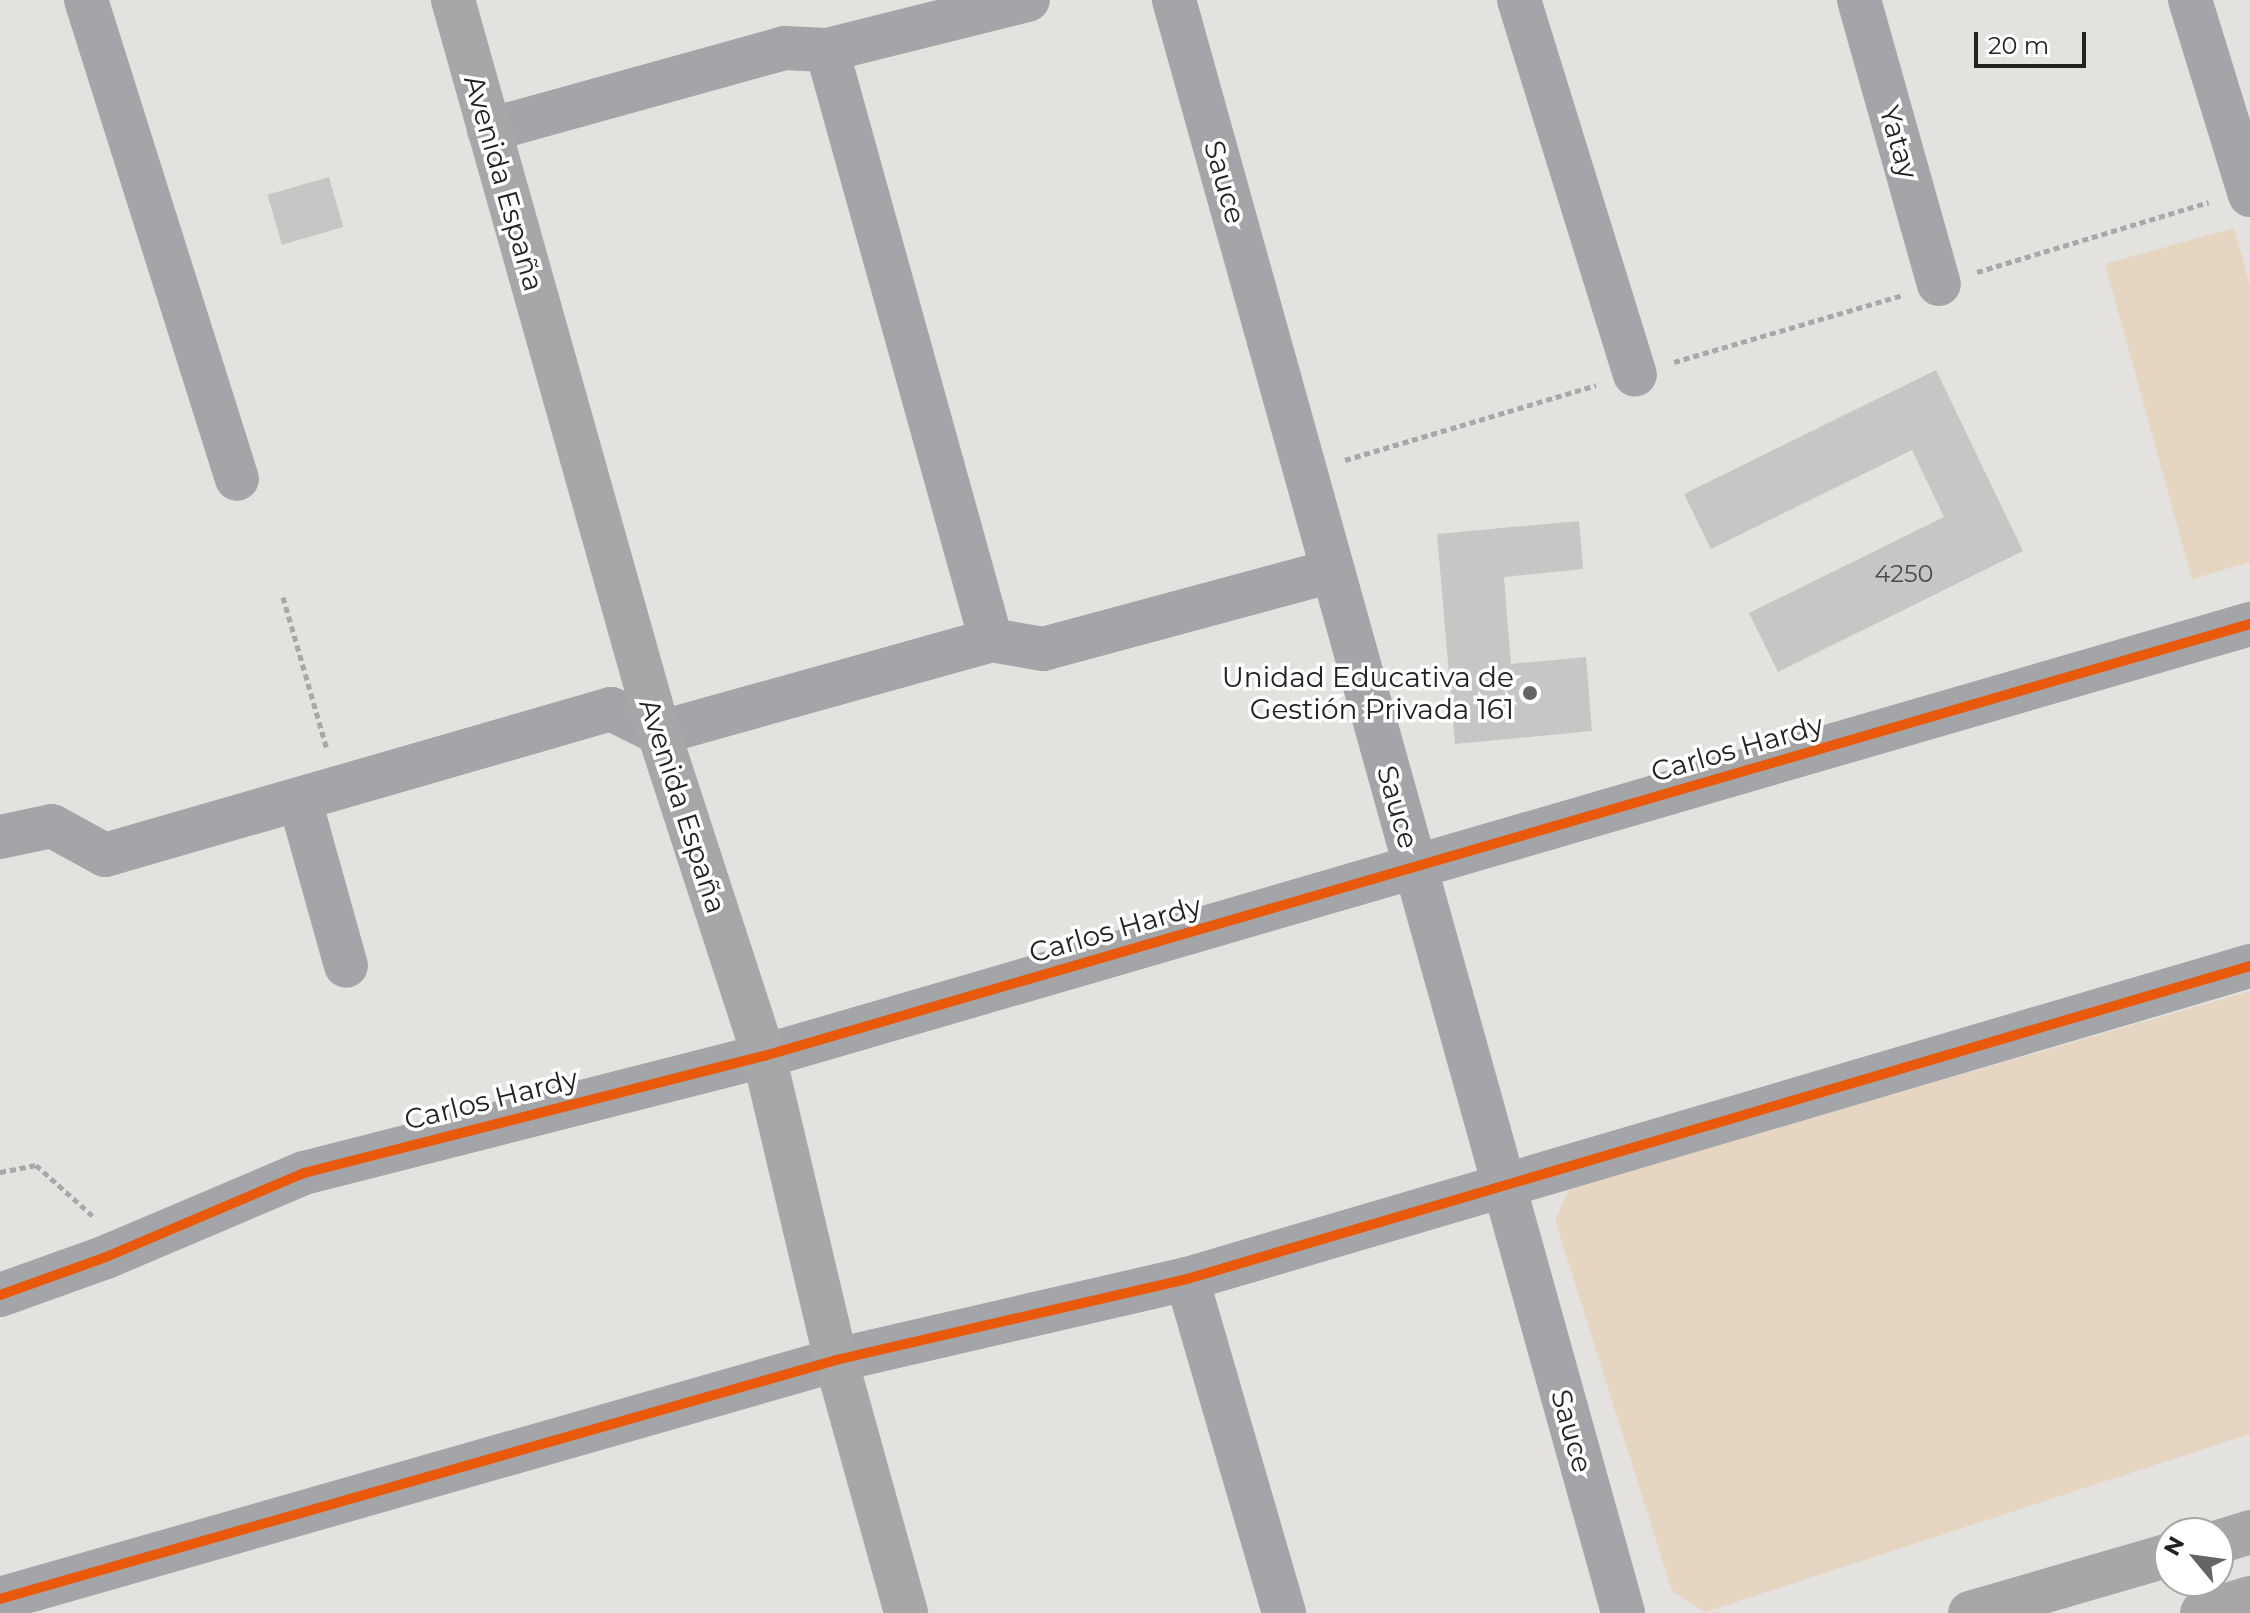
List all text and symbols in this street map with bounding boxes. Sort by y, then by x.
scale bar [1978,16,2090,66]
text: 20 m [1988,31,2049,60]
street label: Avenida España [457,71,551,295]
street label: Yatay [1873,102,1925,182]
street label: Sauce [1197,137,1253,227]
house number: 4250 [1875,560,1933,588]
place label: Unidad Educativa de Gestión Privada 161 [1222,660,1514,726]
marker: Unidad Educativa de Gestión Privada 161 [1521,684,1539,702]
street label: Avenida España [633,695,733,917]
street label: Carlos Hardy [1647,707,1827,789]
street label: Sauce [1370,762,1426,852]
street label: Carlos Hardy [1025,888,1205,970]
street label: Carlos Hardy [401,1061,581,1137]
street label: Sauce [1544,1386,1600,1476]
north arrow [2154,1517,2234,1597]
text: N [2158,1532,2190,1560]

